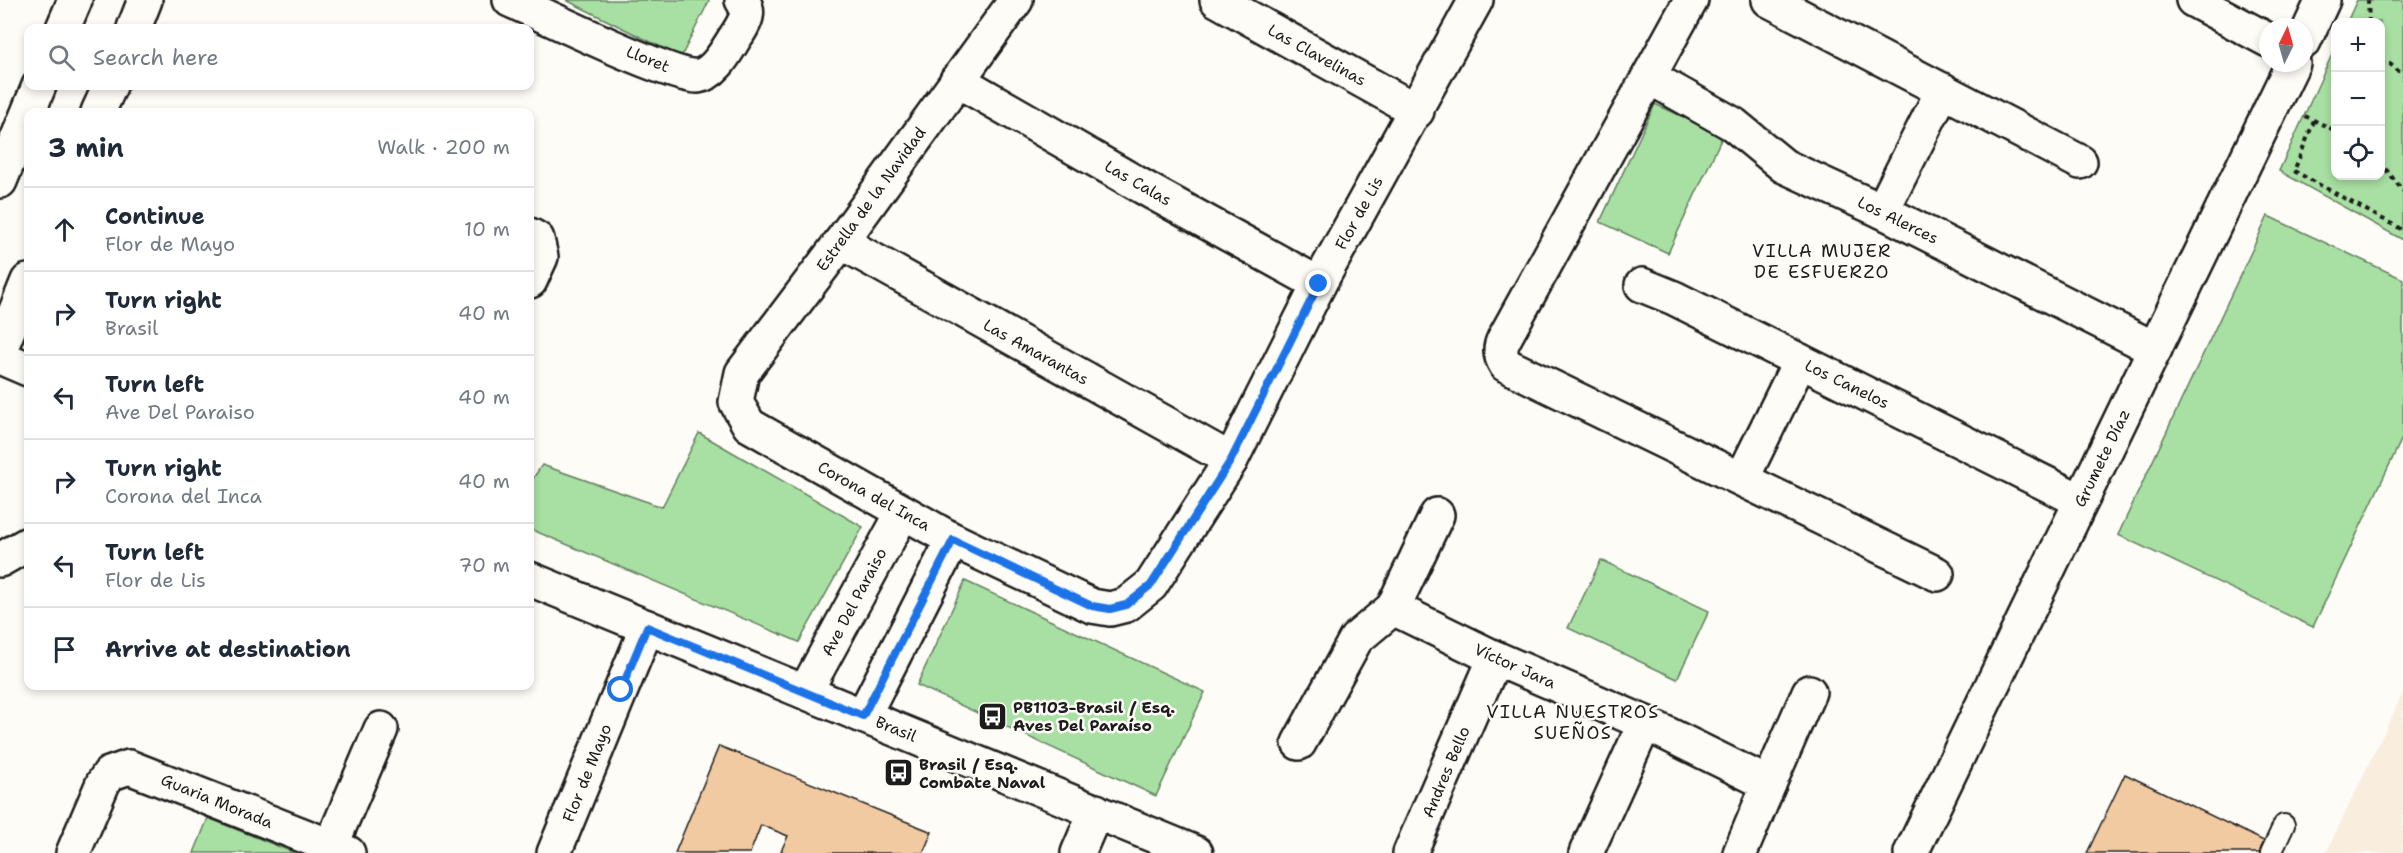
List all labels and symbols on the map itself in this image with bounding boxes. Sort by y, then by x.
north arrow [2259,18,2313,72]
street label: Las Clavelinas [1264,19,1370,91]
street label: Lloret [623,41,673,77]
street label: Estrella de la Navidad [811,123,931,275]
street label: Las Calas [1101,155,1175,211]
street label: Flor de Lis [1330,173,1388,253]
street label: Los Alerces [1854,191,1942,249]
district label: VILLA MUJER DE ESFUERZO [1752,239,1892,284]
route end [1305,270,1331,296]
street label: Las Amarantas [980,314,1093,390]
street label: Los Canelos [1801,355,1893,414]
street label: Grumete Díaz [2069,406,2135,510]
street label: Corona del Inca [814,456,934,536]
street label: Ave Del Paraiso [817,544,891,660]
street label: Víctor Jara [1471,639,1559,693]
route start [607,676,633,702]
place label: PB1103-Brasil / Esq. Aves Del Paraíso [1013,697,1175,736]
bus stop icon: PB1103-Brasil / Esq. Aves Del Paraíso [976,700,1008,732]
district label: VILLA NUESTROS SUEÑOS [1486,700,1660,745]
street label: Brasil [872,711,920,747]
street label: Flor de Mayo [558,721,616,825]
street label: Andres Bello [1417,723,1475,821]
place label: Brasil / Esq. Combate Naval [919,754,1046,793]
bus stop icon: Brasil / Esq. Combate Naval [882,757,914,789]
street label: Guaria Morada [158,769,276,833]

